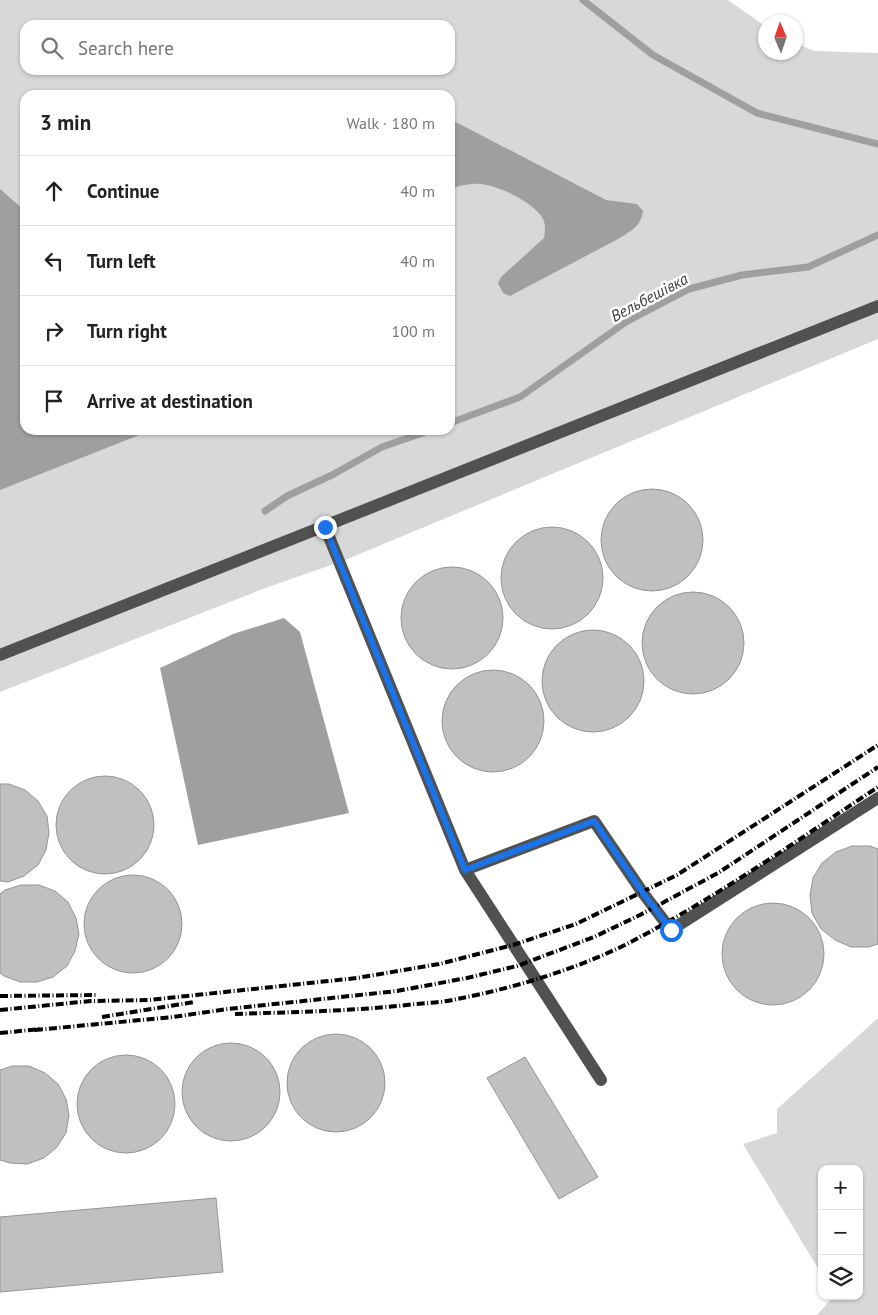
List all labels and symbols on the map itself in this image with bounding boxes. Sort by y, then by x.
north arrow [758,15,803,60]
water label: Вельбешівка [607,268,691,326]
route end [314,516,337,539]
route start [660,919,683,942]

